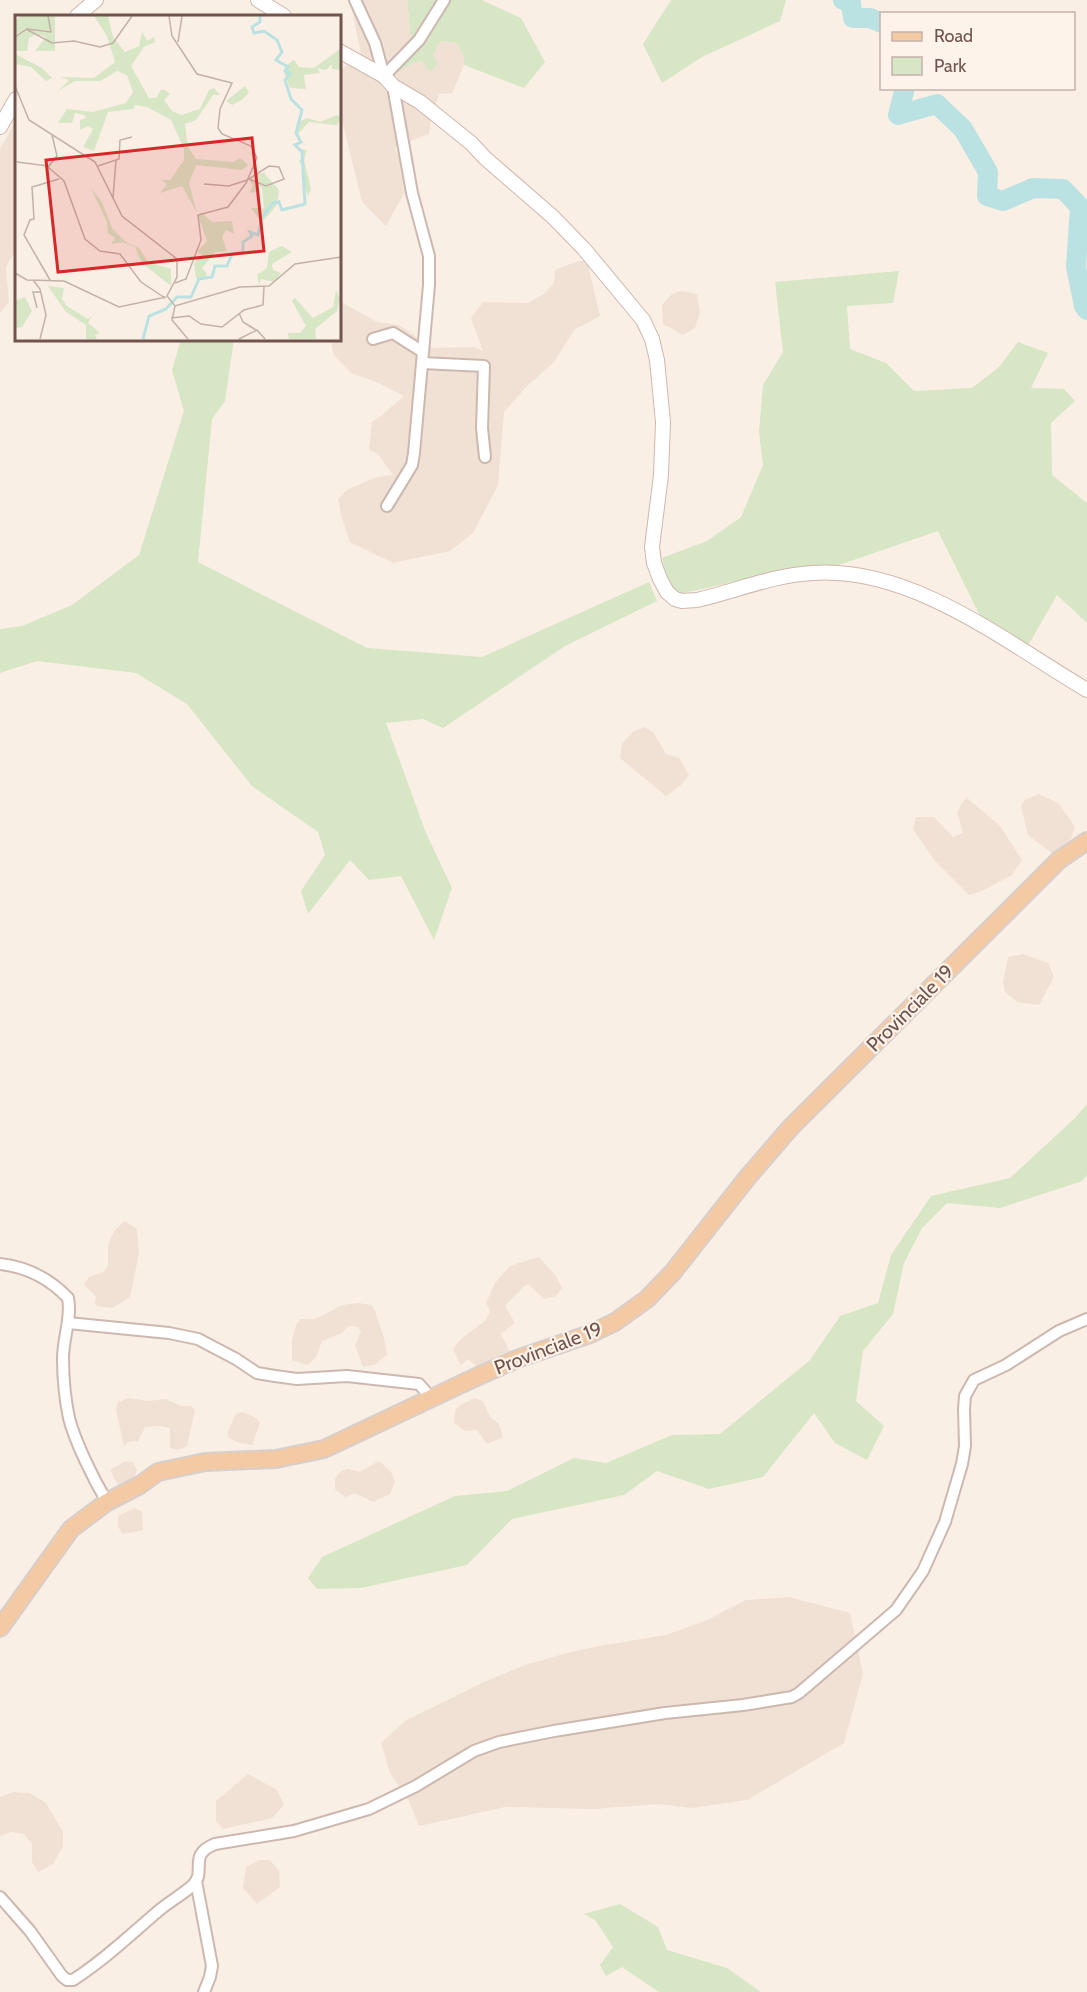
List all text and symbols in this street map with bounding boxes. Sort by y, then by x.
legend [880,12,1075,90]
inset map [15,15,340,340]
text: Road [934,25,973,47]
text: Park [934,55,967,77]
street label: Provinciale 19 [861,959,959,1057]
street label: Provinciale 19 [491,1316,605,1380]

